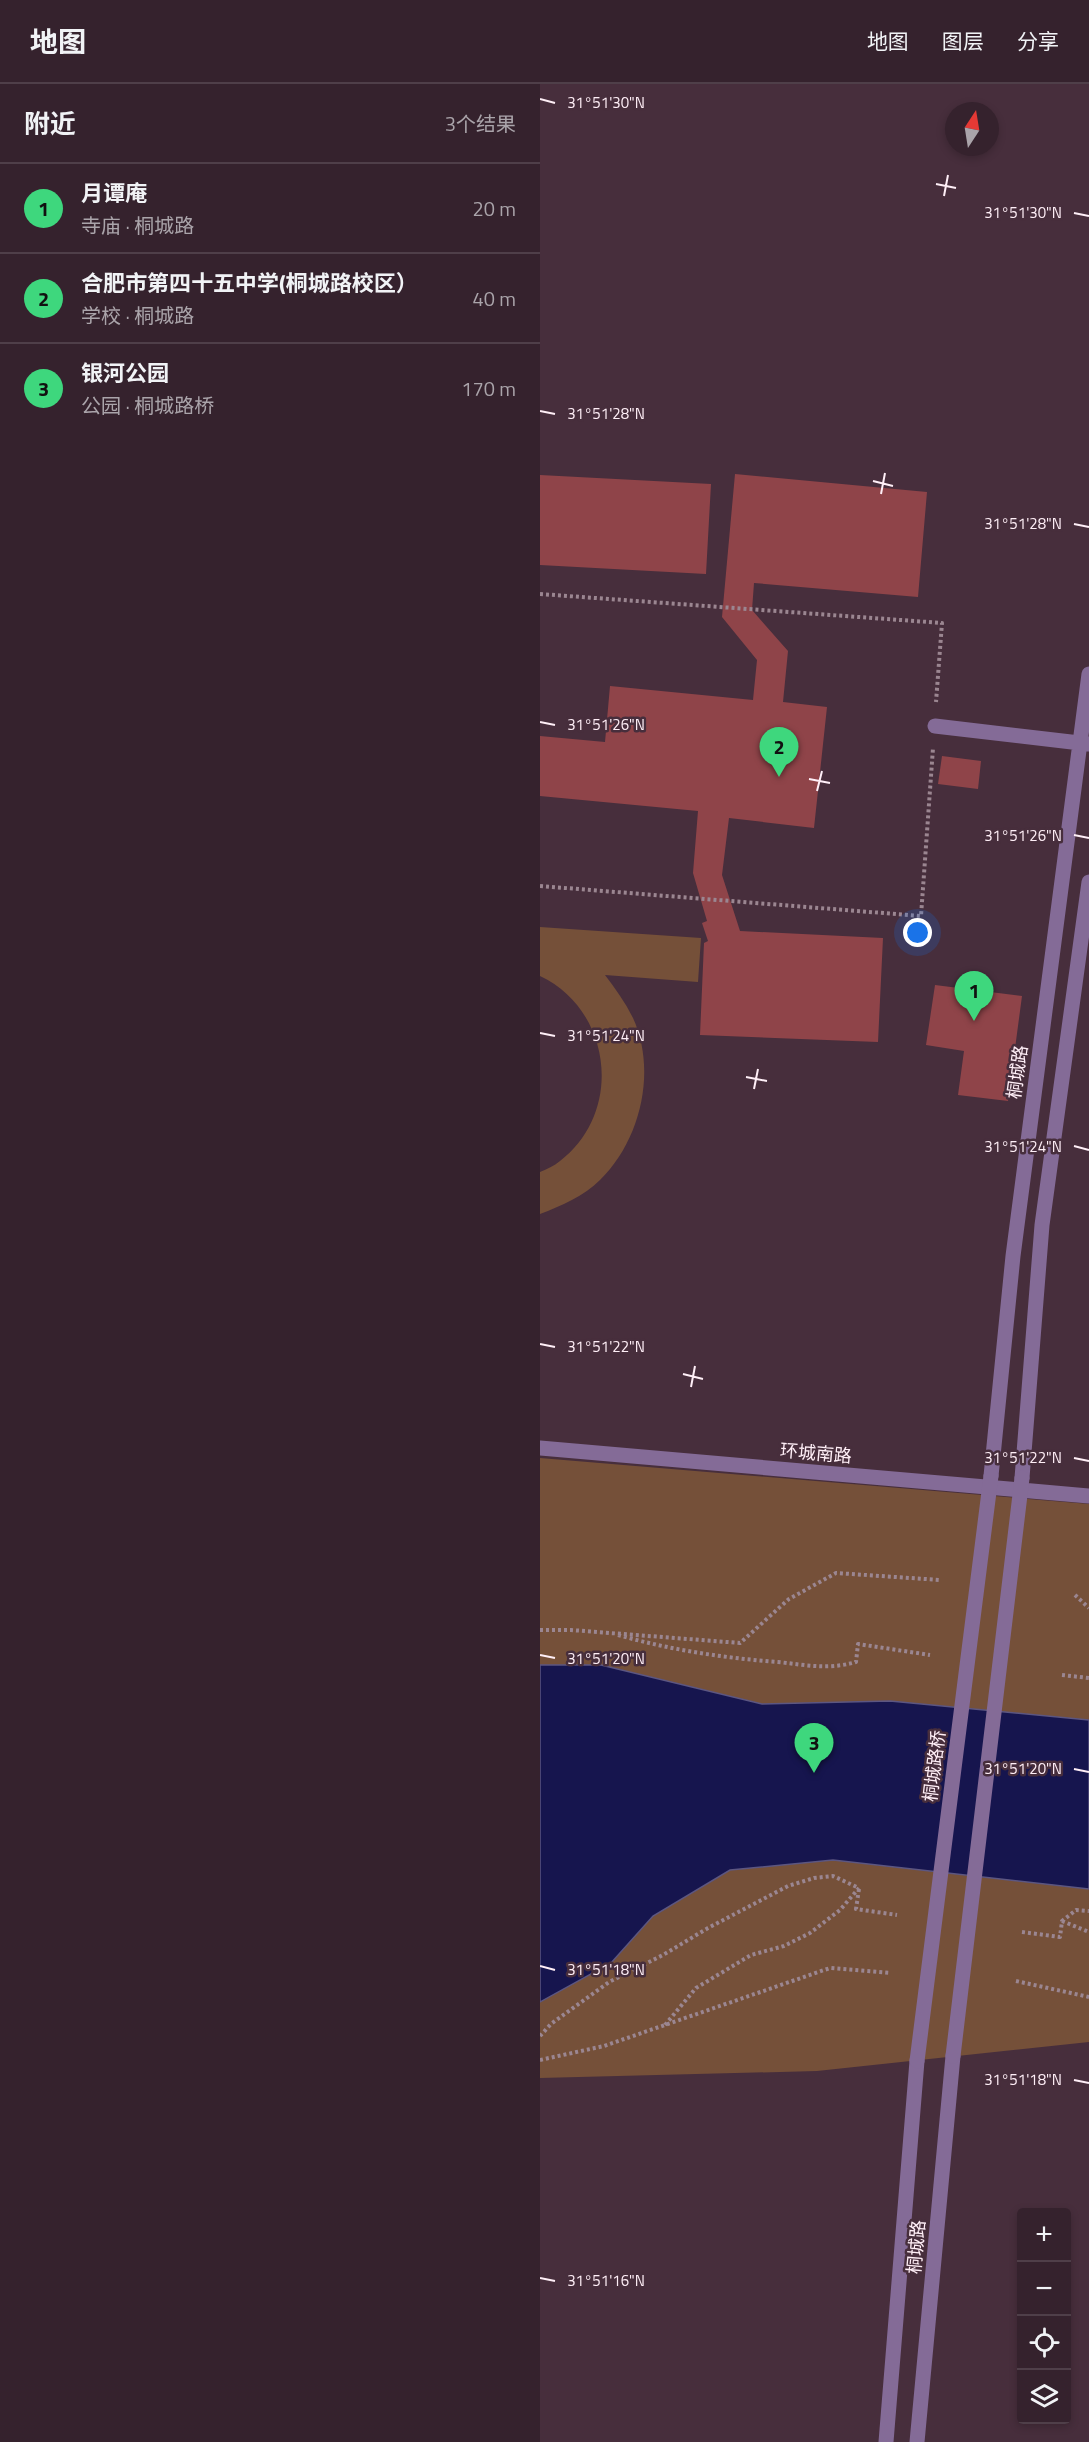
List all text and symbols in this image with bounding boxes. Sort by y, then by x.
text: 地图 [30,20,86,63]
text: 地图 [867,25,909,57]
text: 图层 [942,25,984,57]
text: 分享 [1017,25,1059,57]
text: 31°51'30"N [567,91,645,114]
north arrow [945,102,999,156]
text: 附近 [24,104,76,143]
text: 3个结果 [445,108,516,139]
text: 月谭庵 [81,176,147,210]
text: 1 [38,193,49,224]
text: 20 m [472,193,516,224]
text: 31°51'30"N [984,201,1062,224]
text: 寺庙 · 桐城路 [81,210,194,241]
text: 合肥市第四十五中学(桐城路校区） [81,266,418,300]
text: 2 [38,283,49,314]
text: 40 m [472,283,516,314]
text: 学校 · 桐城路 [81,300,194,331]
text: 银河公园 [81,356,169,390]
text: 3 [38,373,49,404]
text: 170 m [461,373,516,404]
text: 公园 · 桐城路桥 [81,390,214,421]
text: 31°51'28"N [567,402,645,425]
text: 31°51'28"N [984,512,1062,535]
text: 31°51'26"N [567,713,645,736]
pin: 2 [760,728,798,777]
text: 31°51'26"N [984,824,1062,847]
your location [903,918,932,947]
pin: 1 [954,972,994,1021]
text: 31°51'24"N [567,1024,645,1047]
street label: 桐城路 [1000,1043,1034,1101]
text: 31°51'24"N [984,1135,1062,1158]
text: 31°51'22"N [567,1335,645,1358]
street label: 环城南路 [779,1436,853,1470]
text: 31°51'22"N [984,1446,1062,1469]
text: 31°51'20"N [567,1647,645,1670]
pin: 3 [794,1724,834,1773]
street label: 桐城路桥 [916,1729,952,1803]
text: 31°51'20"N [984,1757,1062,1780]
text: 31°51'18"N [567,1958,645,1981]
text: 31°51'18"N [984,2068,1062,2091]
map controls [1017,2208,1071,2424]
button: + [1017,2208,1071,2262]
street label: 桐城路 [900,2219,932,2275]
button: − [1017,2262,1071,2316]
text: 31°51'16"N [567,2269,645,2292]
button: locate [1017,2316,1071,2370]
button: layers [1017,2370,1071,2424]

